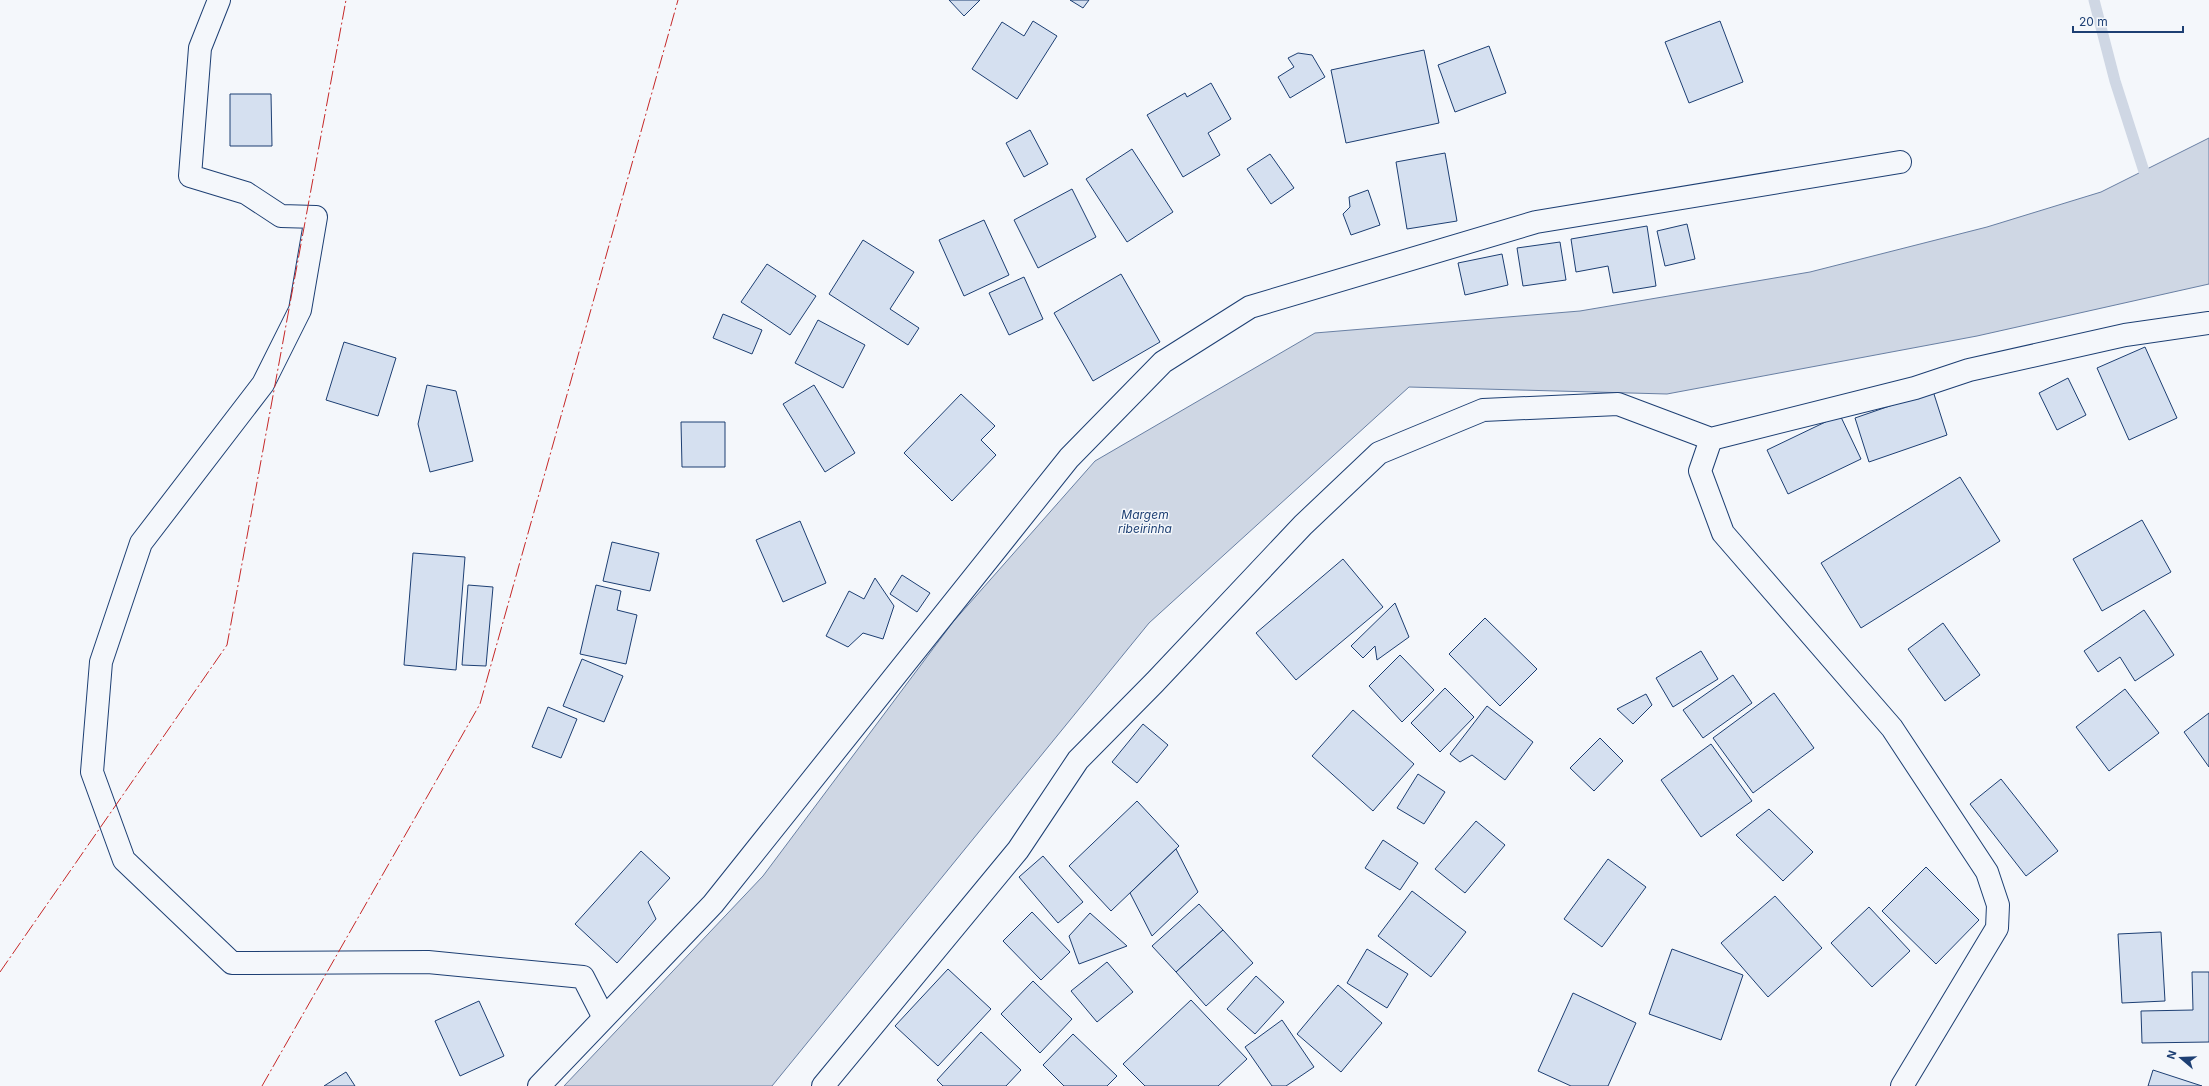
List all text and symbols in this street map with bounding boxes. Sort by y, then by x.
scale bar [2073,8,2183,34]
text: 20 m [2079,14,2108,29]
water label: Margem ribeirinha [1118,507,1172,536]
north arrow [2161,1038,2201,1078]
text: N [2164,1048,2180,1061]

